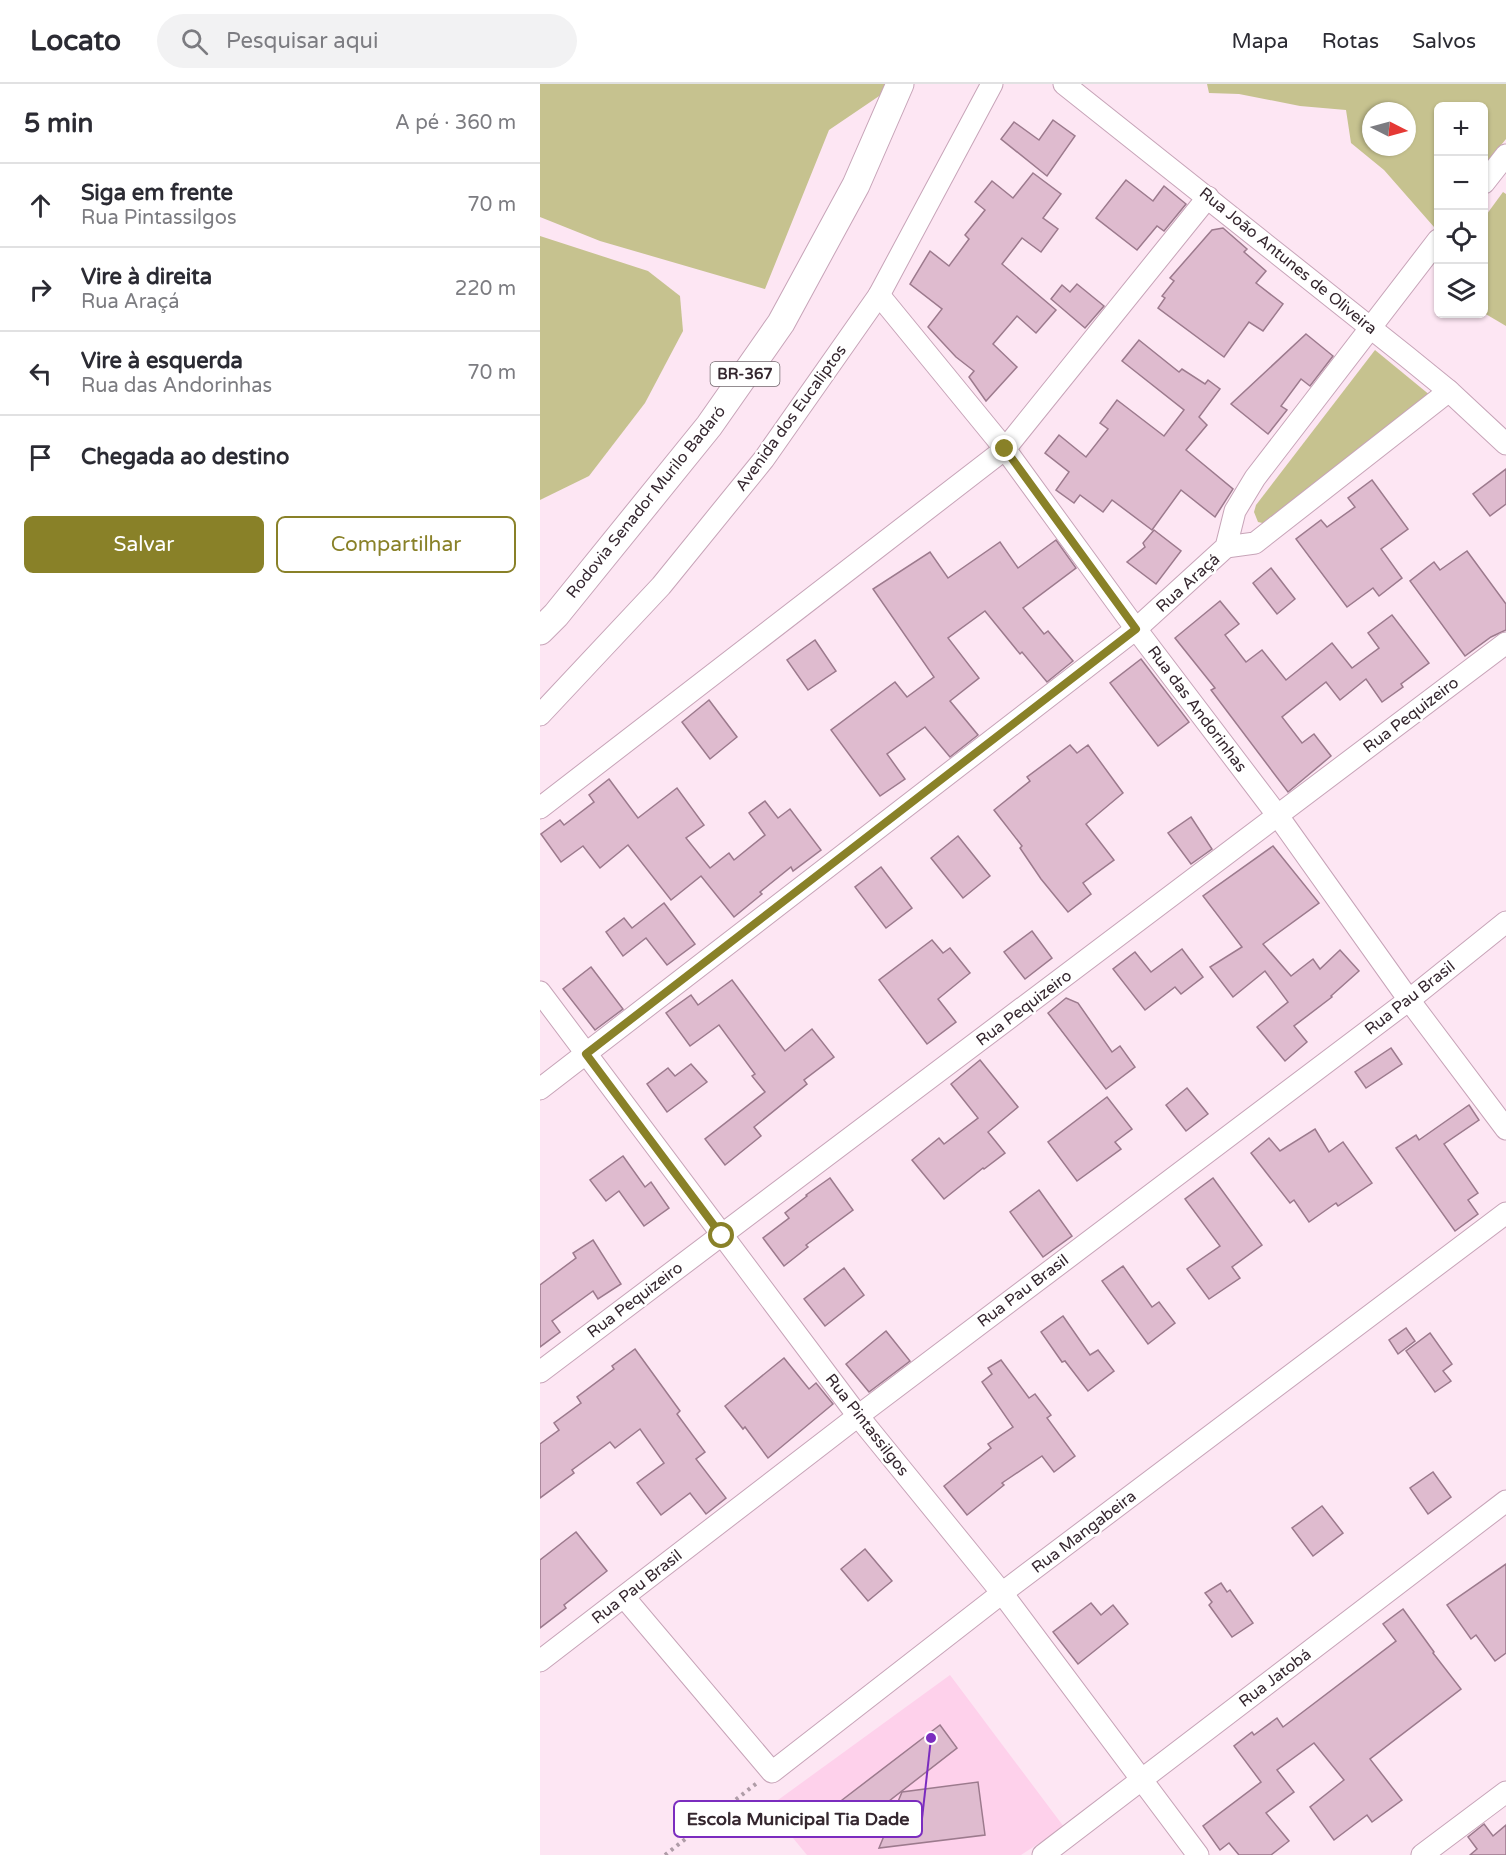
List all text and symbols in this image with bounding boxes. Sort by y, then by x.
search box [157,14,577,68]
text: Locato [30,24,121,58]
icon: search [178,25,211,58]
text: Pesquisar aqui [226,28,378,54]
text: Mapa [1231,29,1289,54]
text: Rotas [1322,29,1379,54]
text: Salvos [1412,29,1476,54]
north arrow [1362,102,1416,156]
map controls [1434,102,1488,318]
button: + [1434,102,1488,156]
text: 5 min [24,108,93,139]
text: A pé · 360 m [395,111,516,135]
button: − [1434,156,1488,210]
text: Siga em frente [81,180,233,206]
street label: Rua João Antunes de Oliveira [1195,183,1381,339]
icon: ahead [24,189,57,222]
text: 70 m [467,193,516,217]
text: Rua Pintassilgos [81,206,236,230]
button: locate [1434,210,1488,264]
text: Vire à direita [81,264,212,290]
button: layers [1434,264,1488,318]
icon: right [24,273,57,306]
text: 220 m [455,277,516,301]
text: Rua Araçá [81,290,179,314]
street label: Avenida dos Eucaliptos [731,341,851,495]
text: Vire à esquerda [81,348,243,374]
icon: left [24,357,57,390]
text: 70 m [467,361,516,385]
road number: BR-367 [710,362,780,386]
text: Rua das Andorinhas [81,374,272,398]
street label: Rodovia Senador Murilo Badaró [562,402,730,602]
route end [991,435,1017,461]
icon: arrive [24,441,57,474]
text: Chegada ao destino [81,444,289,470]
button: Salvar [24,516,264,573]
button: Compartilhar [276,516,516,573]
street label: Rua Araçá [1152,549,1224,617]
street label: Rua das Andorinhas [1143,642,1251,776]
street label: Rua Pequizeiro [1359,673,1463,757]
street label: Rua Pau Brasil [1361,957,1459,1039]
street label: Rua Pequizeiro [972,966,1076,1050]
route start [708,1222,734,1248]
street label: Rua Pau Brasil [973,1250,1073,1332]
street label: Rua Pequizeiro [583,1258,687,1342]
street label: Rua Pintassilgos [821,1370,913,1480]
street label: Rua Mangabeira [1028,1486,1140,1578]
street label: Rua Pau Brasil [588,1546,686,1628]
street label: Rua Jatobá [1235,1644,1315,1712]
callout: Escola Municipal Tia Dade [674,1801,922,1837]
text: Escola Municipal Tia Dade [686,1808,910,1830]

